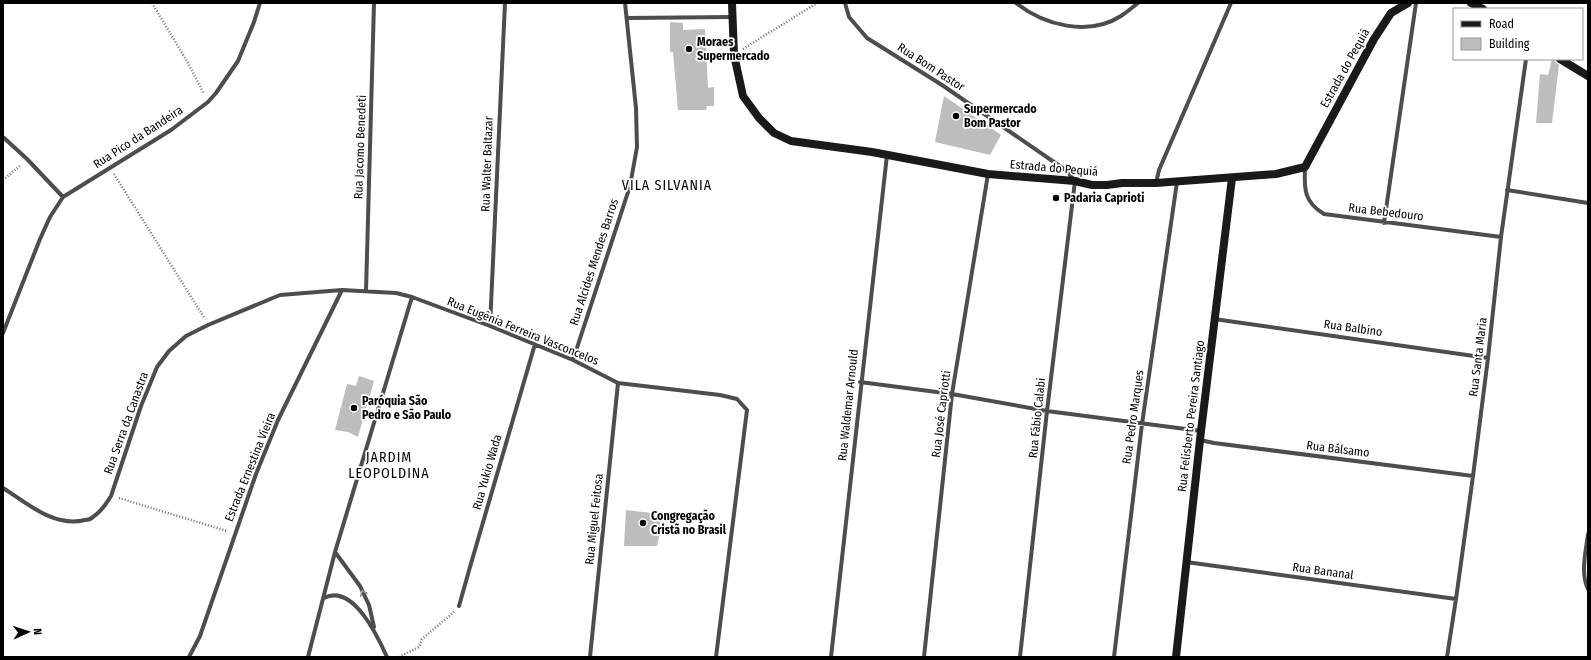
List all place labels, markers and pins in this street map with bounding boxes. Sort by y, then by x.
place label: Moraes Supermercado [697,35,770,63]
marker: Moraes Supermercado [684,44,694,54]
place label: Supermercado Bom Pastor [964,102,1037,130]
marker: Supermercado Bom Pastor [951,111,961,121]
place label: Padaria Caprioti [1064,191,1144,205]
marker: Padaria Caprioti [1051,193,1061,203]
place label: Paróquia São Pedro e São Paulo [362,394,452,422]
marker: Paróquia São Pedro e São Paulo [349,403,359,413]
place label: Congregação Cristã no Brasil [651,509,727,537]
marker: Congregação Cristã no Brasil [638,518,648,528]

